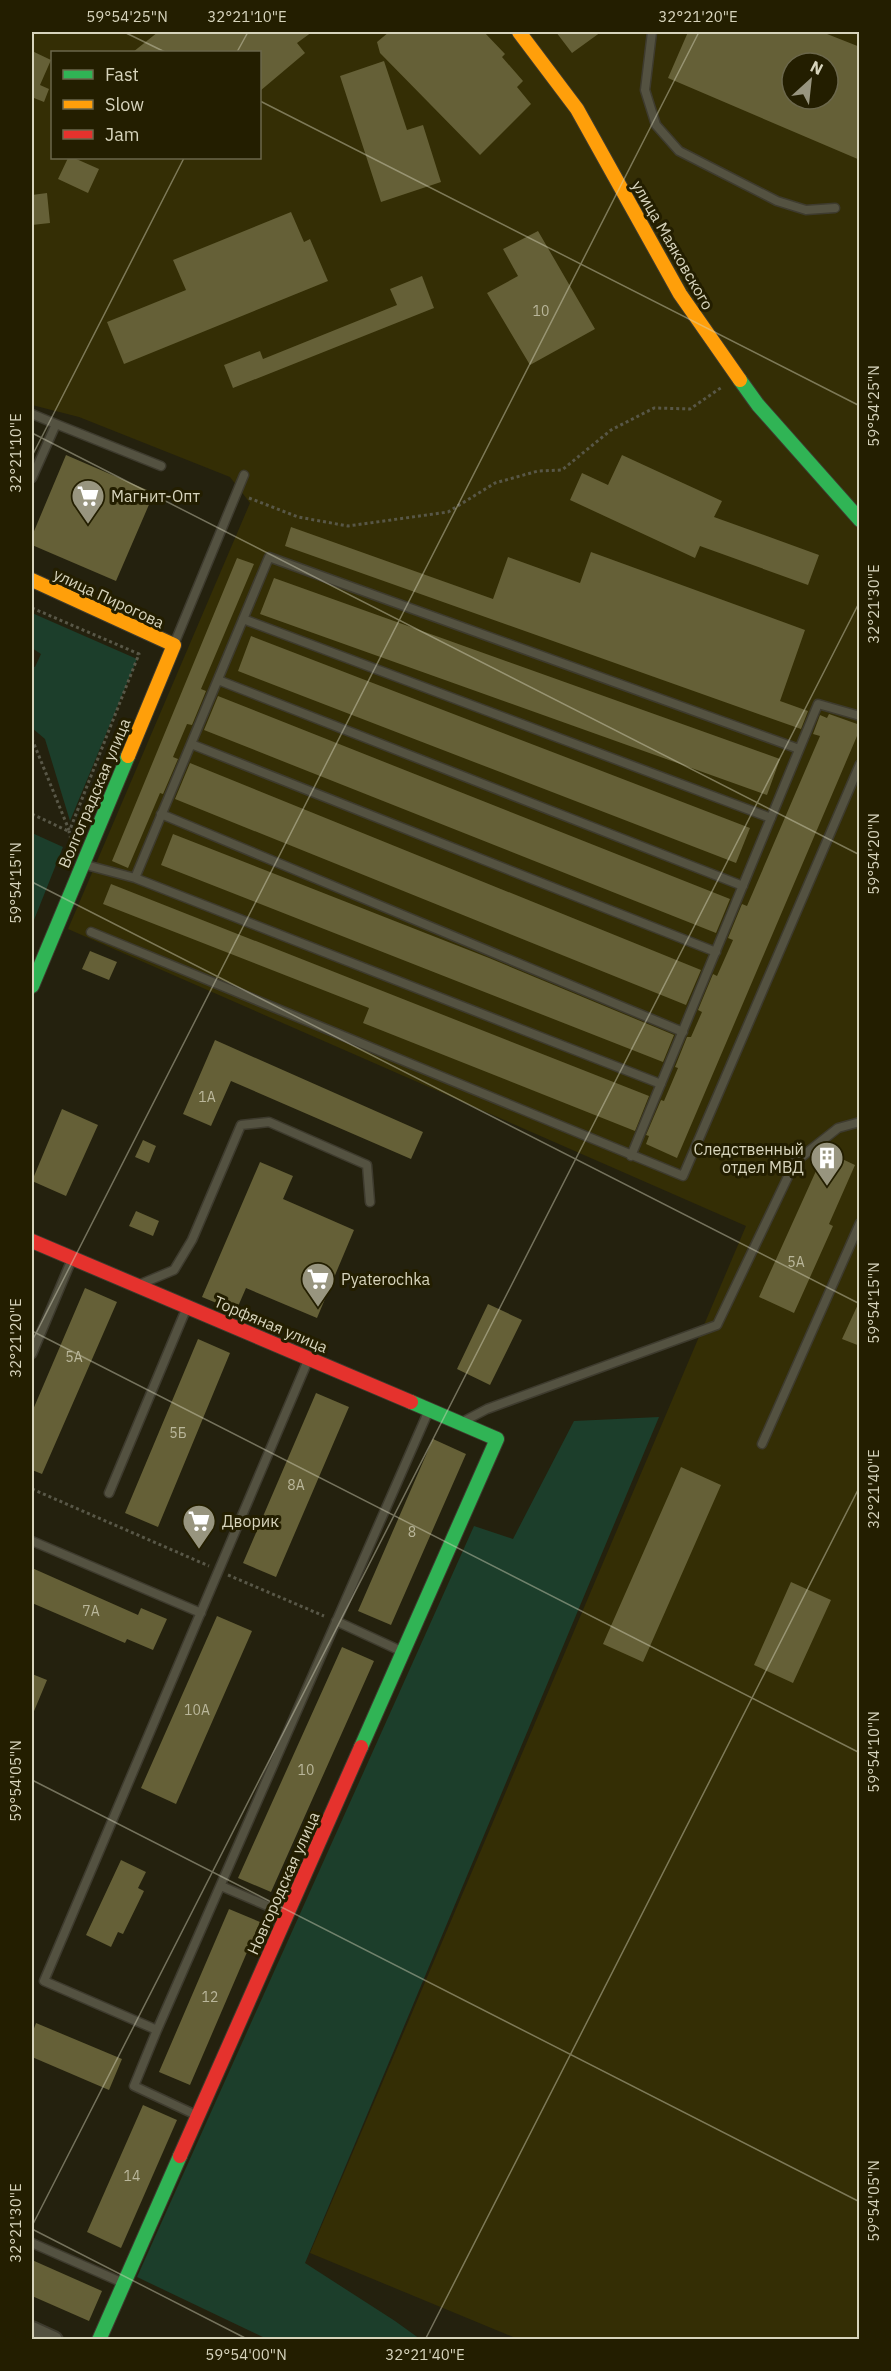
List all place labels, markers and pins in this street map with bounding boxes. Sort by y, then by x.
supermarket icon: Магнит-Опт [70,478,106,525]
place label: Магнит-Опт [111,486,200,506]
place label: Следственный отдел МВД [694,1139,804,1177]
building icon: Следственный отдел МВД [809,1140,845,1187]
supermarket icon: Pyaterochka [300,1261,336,1308]
place label: Pyaterochka [341,1269,431,1289]
supermarket icon: Дворик [181,1503,217,1550]
place label: Дворик [222,1511,279,1531]

